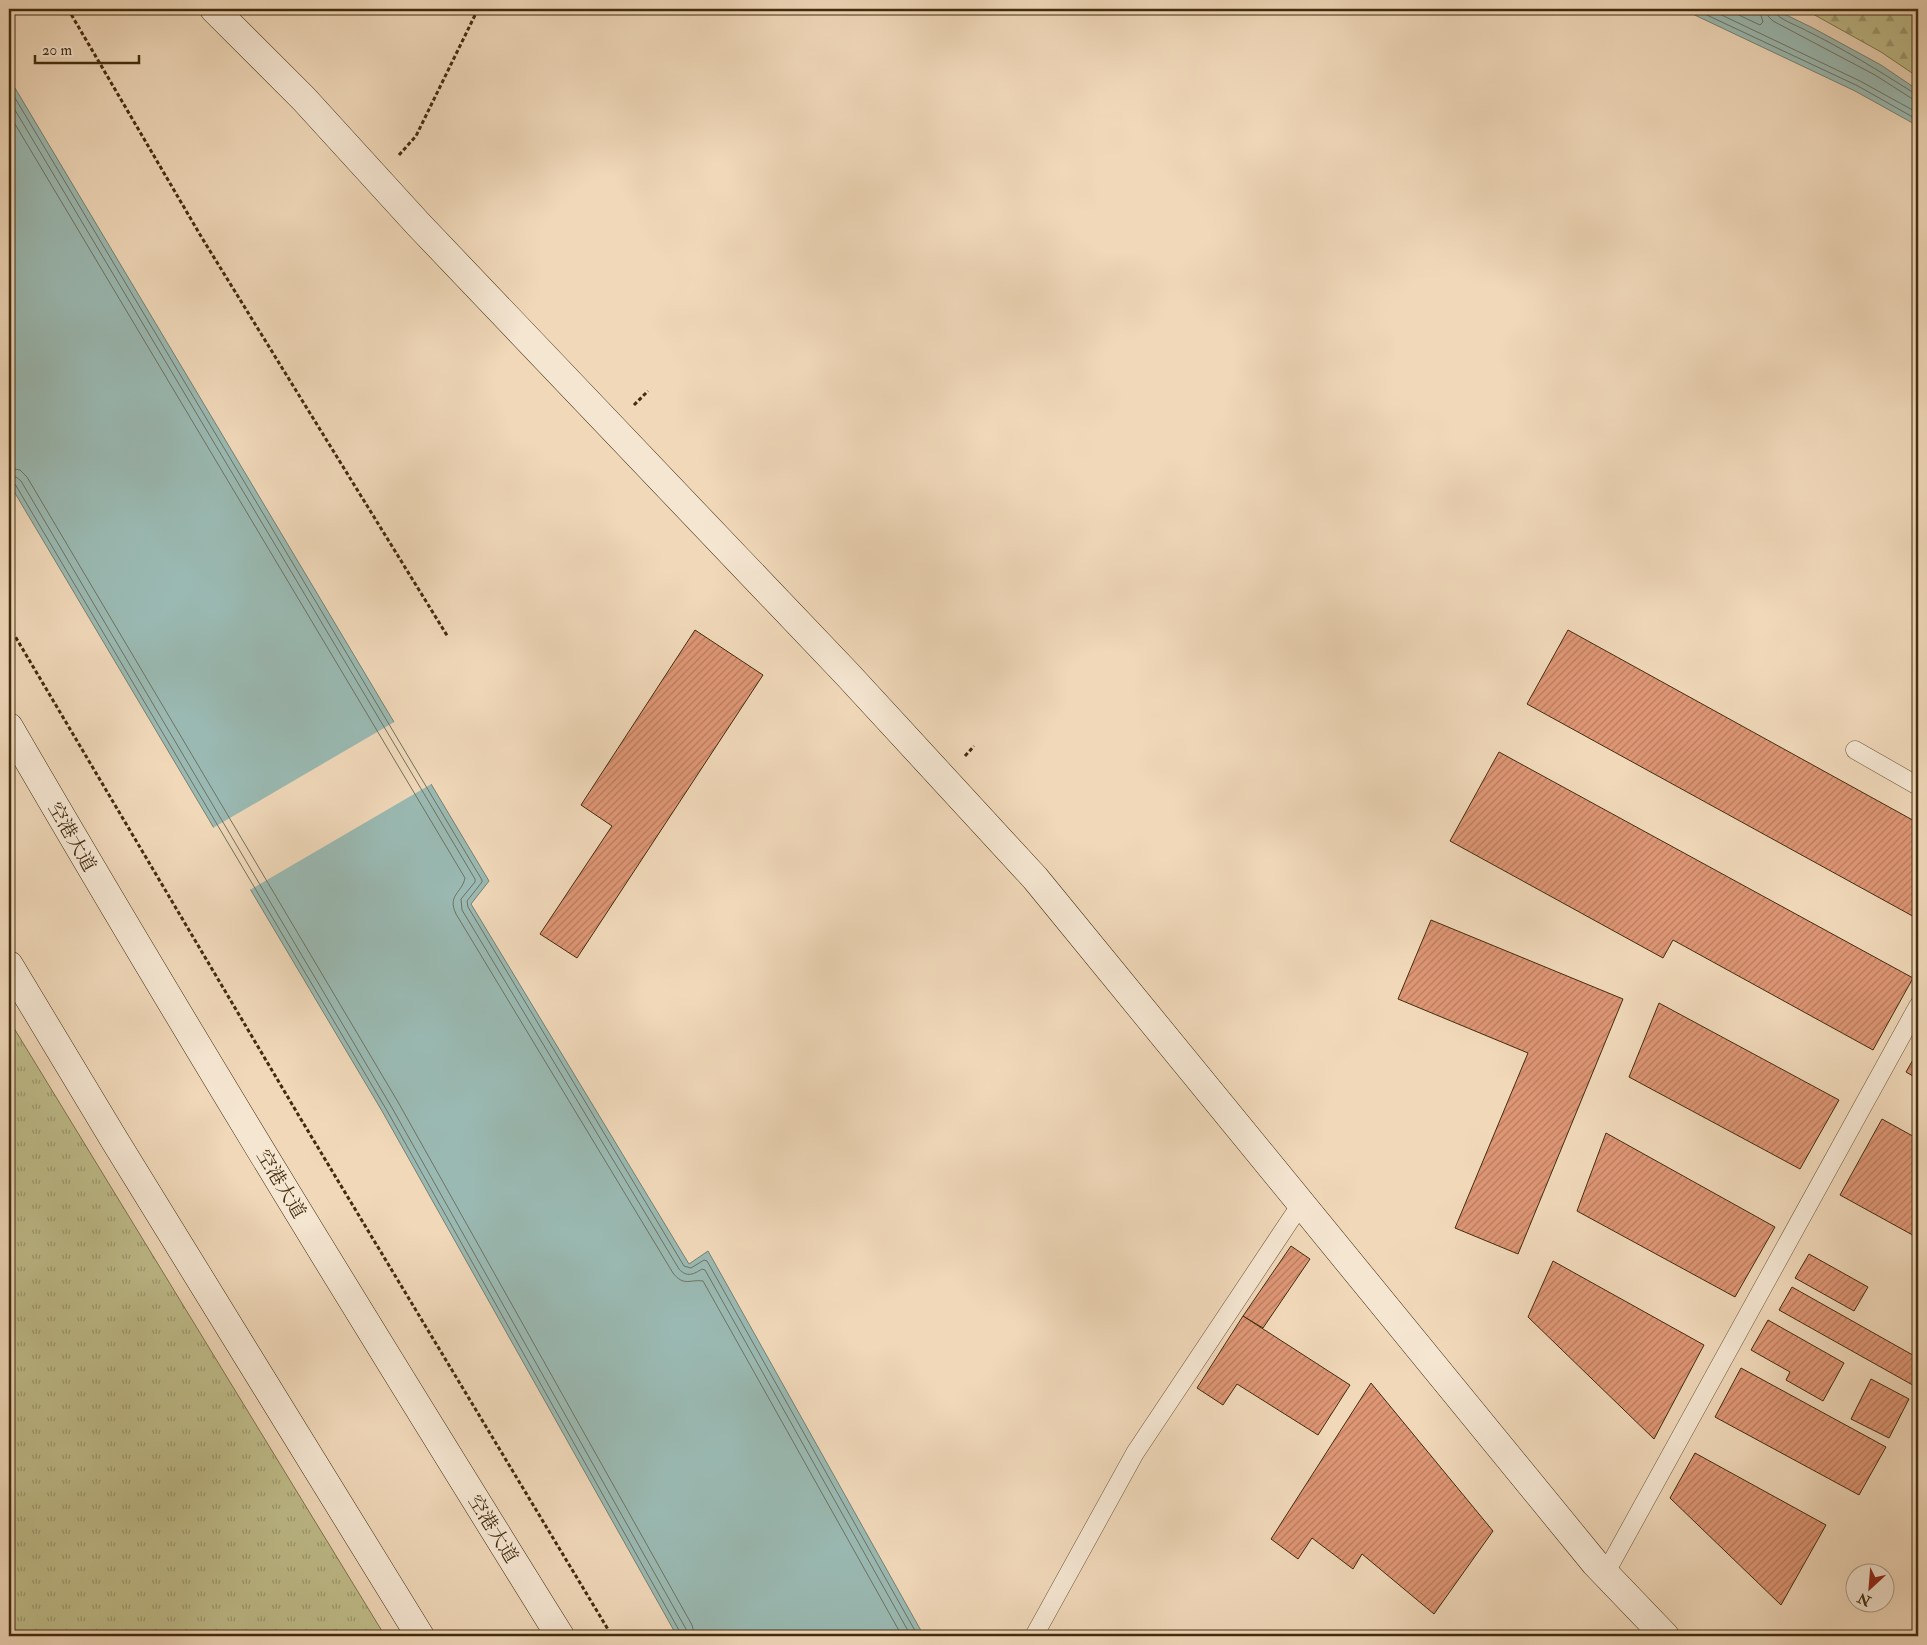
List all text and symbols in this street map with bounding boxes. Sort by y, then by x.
scale bar [35,32,139,64]
text: 20 m [42,41,72,60]
street label: 空港大道 [43,798,101,876]
street label: 空港大道 [251,1145,311,1223]
street label: 空港大道 [463,1490,523,1568]
north arrow [1844,1562,1894,1612]
text: N [1855,1589,1875,1610]

